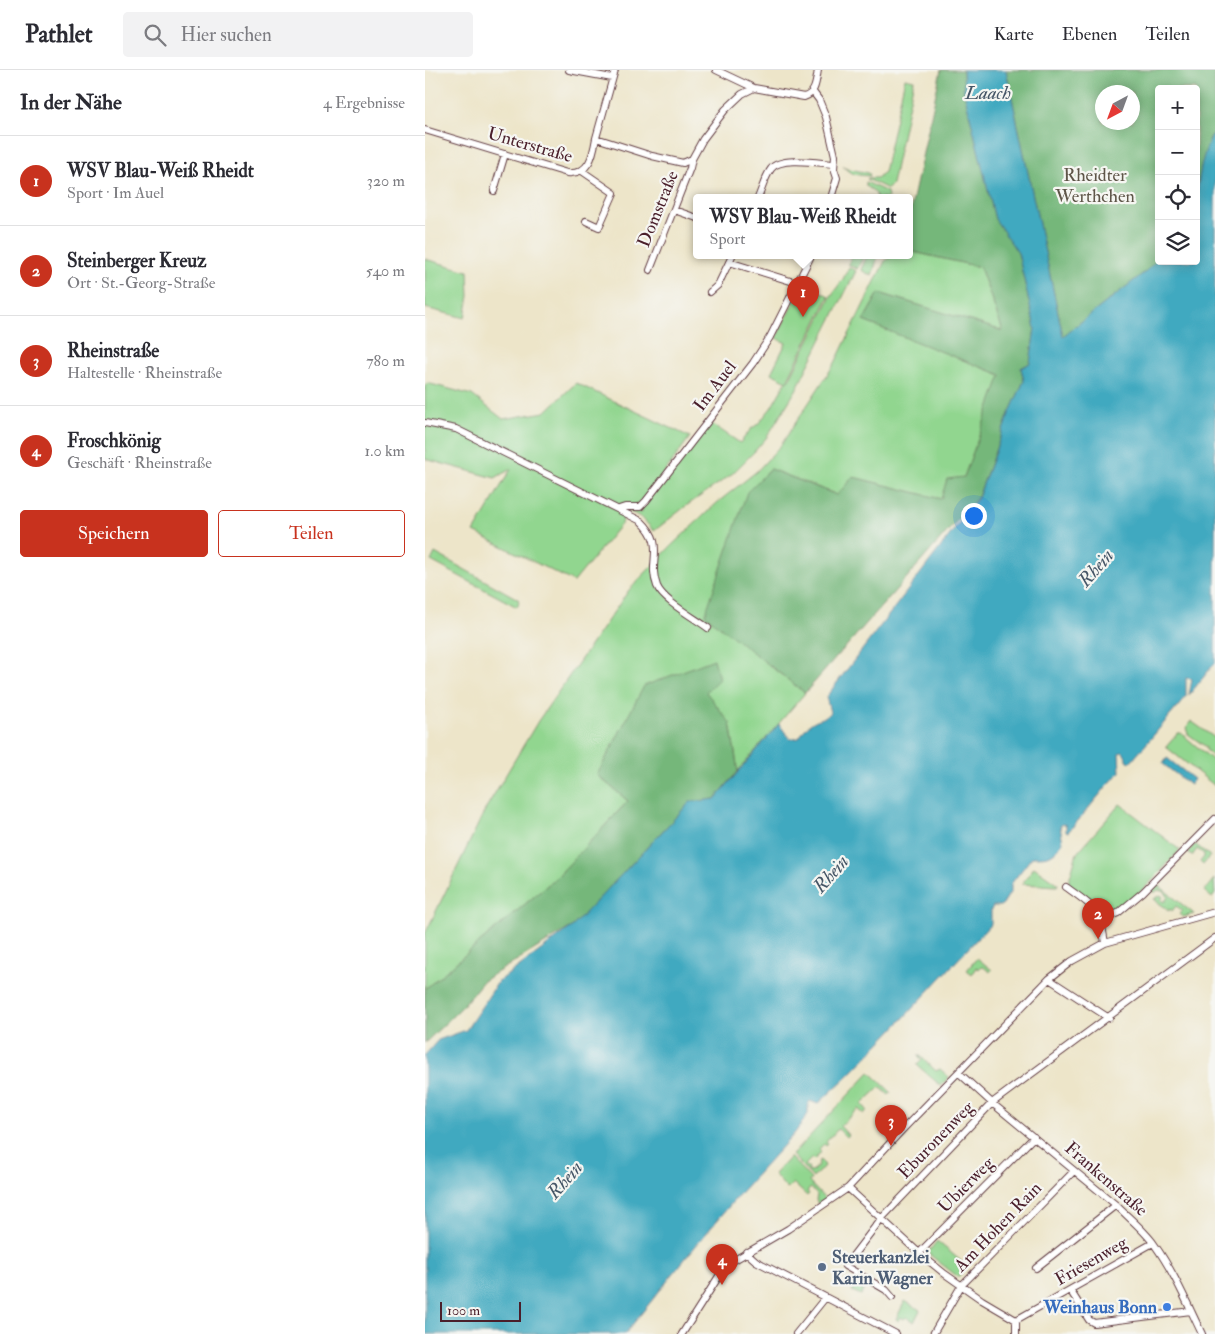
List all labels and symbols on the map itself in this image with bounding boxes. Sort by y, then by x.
water label: Laach [964,81,1011,105]
north arrow [1095,85,1140,130]
street label: Unterstraße [485,122,576,168]
park label: Rheidter Werthchen [1054,164,1135,208]
street label: Domstraße [632,167,684,251]
pin: 1 [787,276,819,317]
street label: Im Auel [688,356,742,416]
your location [961,503,987,529]
water label: Rhein [1072,544,1119,593]
water label: Rhein [807,850,854,899]
pin: 2 [1082,898,1114,939]
street label: Eburonenweg [893,1095,980,1184]
pin: 3 [875,1105,907,1146]
street label: Frankenstraße [1060,1137,1153,1222]
street label: Ubierweg [933,1151,1000,1218]
water label: Rhein [541,1156,588,1205]
street label: Am Hohen Rain [949,1177,1047,1278]
street label: Friesenweg [1051,1230,1132,1291]
pin: 4 [706,1244,738,1285]
place label: Steuerkanzlei Karin Wagner [832,1246,933,1290]
marker: Steuerkanzlei Karin Wagner [816,1261,828,1273]
place label: Weinhaus Bonn [1043,1296,1158,1319]
scale bar [440,1299,521,1322]
marker: Weinhaus Bonn [1161,1301,1173,1313]

